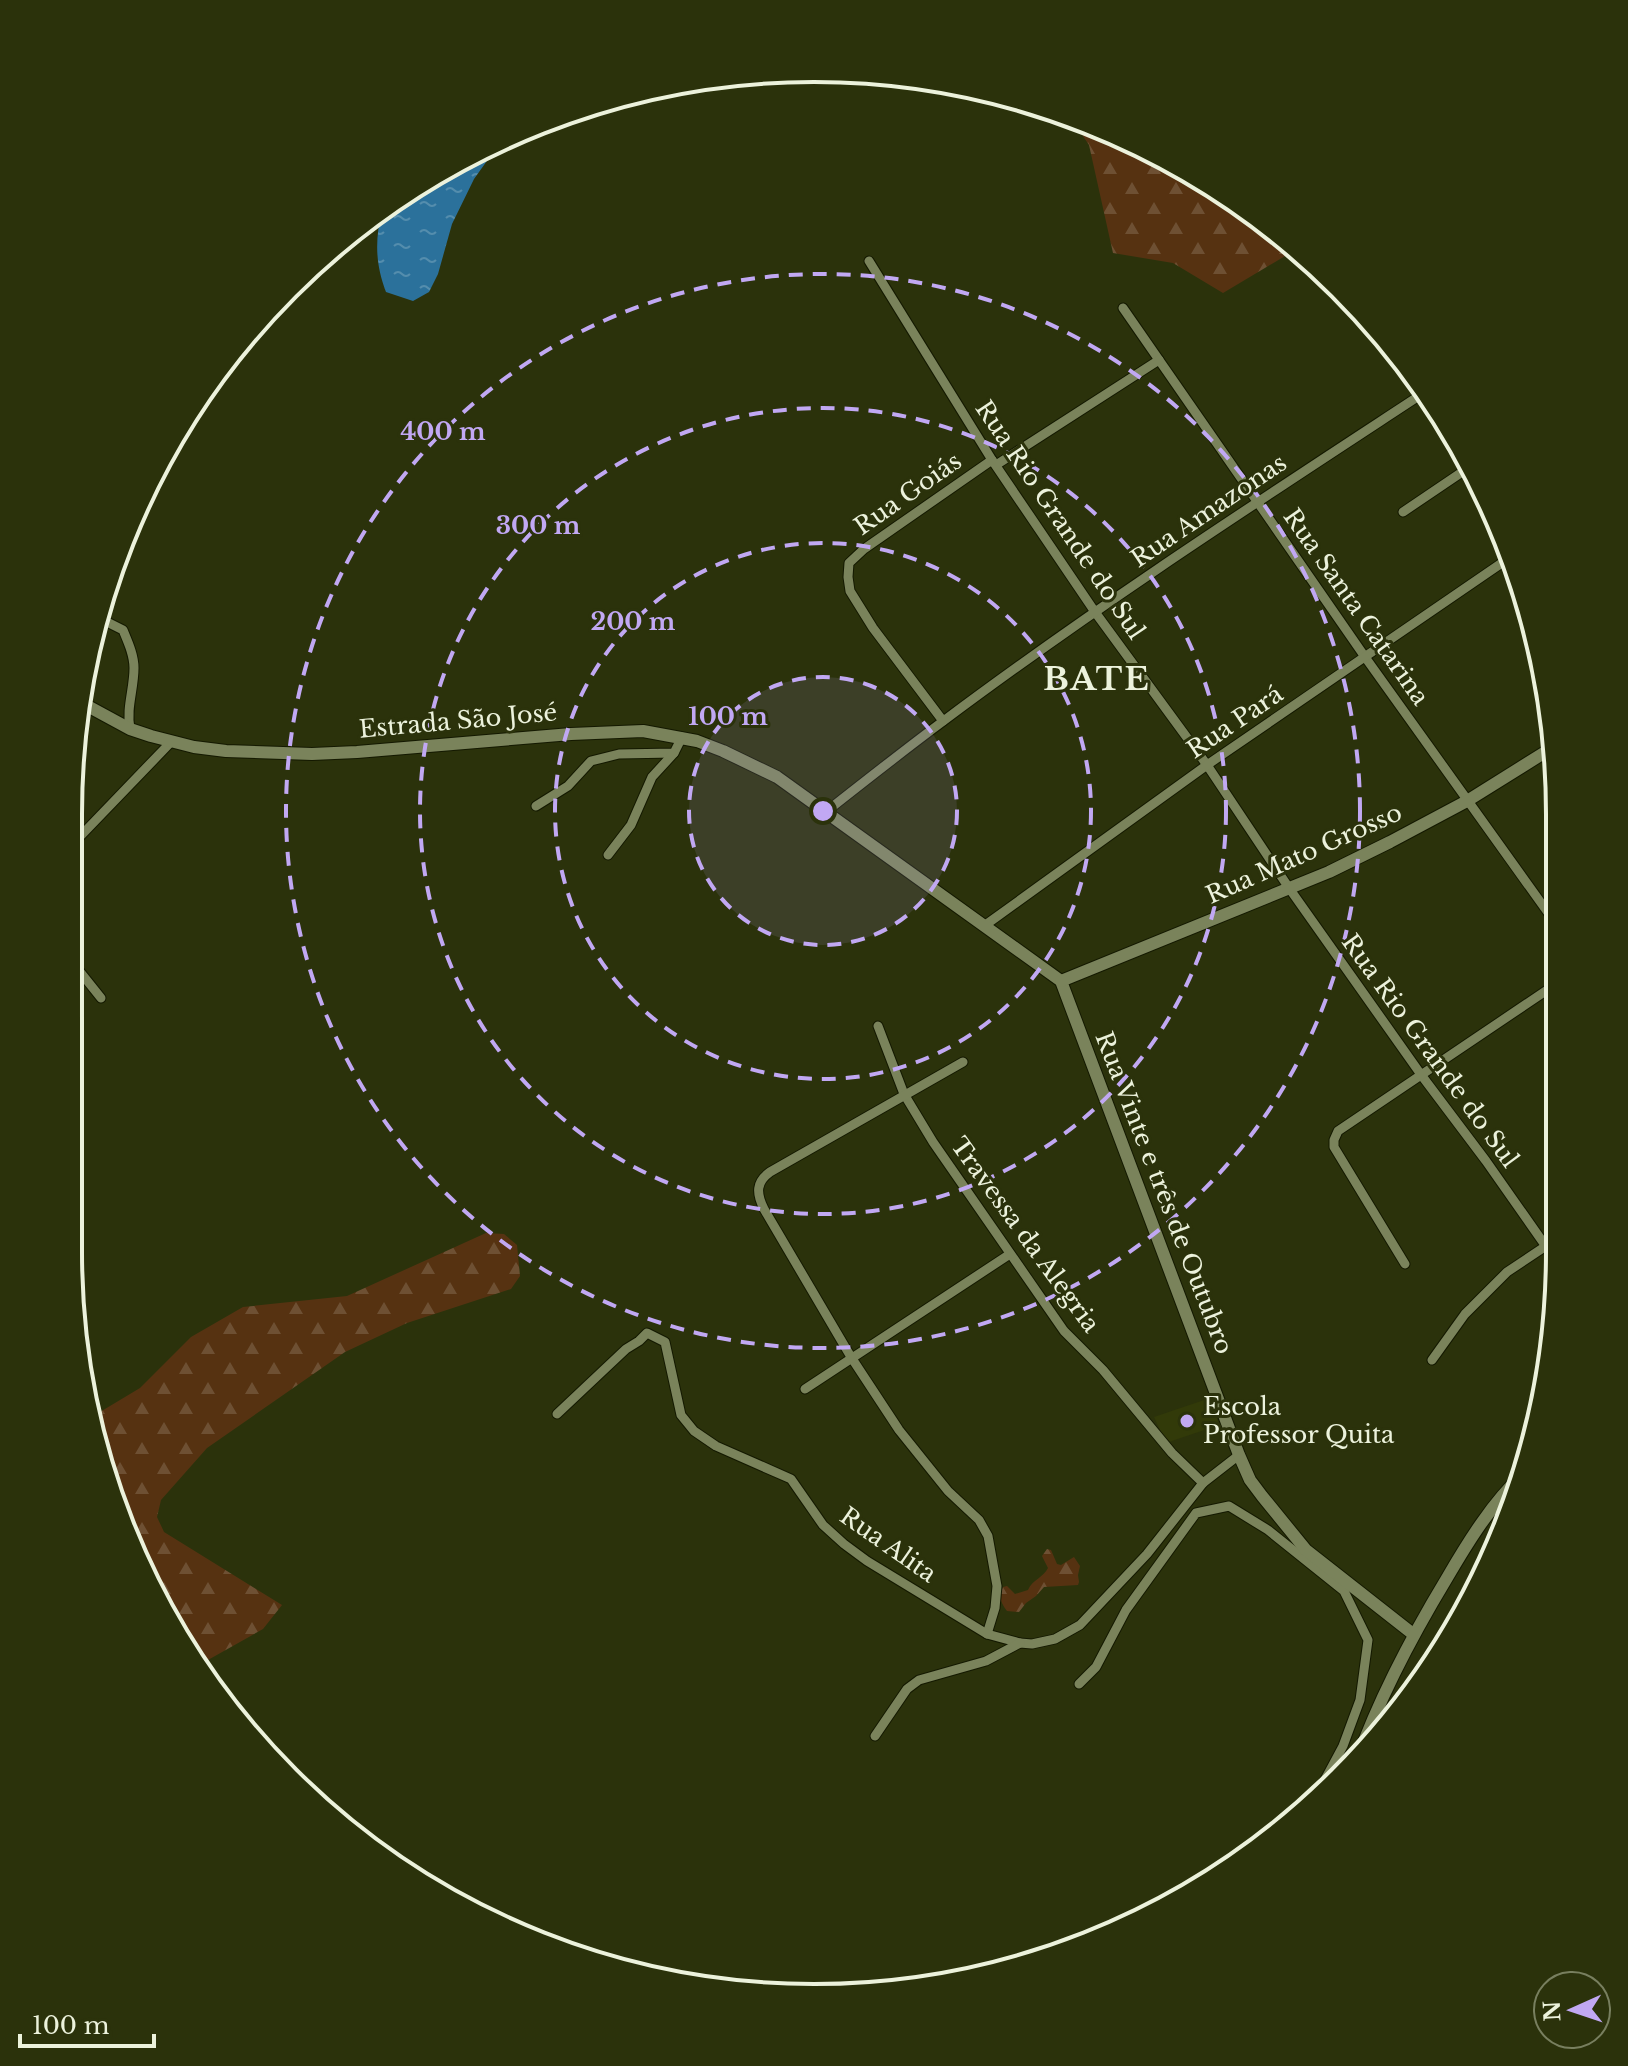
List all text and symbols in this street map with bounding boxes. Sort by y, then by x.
street label: Rua Rio Grande do Sul [970,395,1151,645]
text: 400 m [400,417,486,446]
street label: Rua Goiás [849,446,967,541]
street label: Rua Amazonas [1125,448,1292,573]
street label: Rua Santa Catarina [1278,503,1436,711]
text: 300 m [496,511,581,540]
text: 200 m [591,607,676,636]
district label: BATE [1043,659,1151,699]
street label: Rua Pará [1181,679,1289,764]
street label: Estrada São José [358,697,558,744]
text: 100 m [688,702,768,731]
centre of rings [809,797,837,825]
street label: Rua Mato Grosso [1201,797,1406,910]
street label: Rua Rio Grande do Sul [1336,928,1525,1173]
street label: Rua Vinte e três de Outubro [1090,1028,1239,1358]
street label: Travessa da Alegria [945,1132,1106,1338]
place label: Escola Professor Quita [1203,1392,1395,1449]
marker: Escola Professor Quita [1178,1412,1196,1430]
street label: Rua Alita [835,1501,943,1589]
north arrow [1532,1970,1612,2050]
scale bar [20,1998,154,2048]
text: N [1538,2000,1567,2022]
text: 100 m [32,2011,110,2040]

